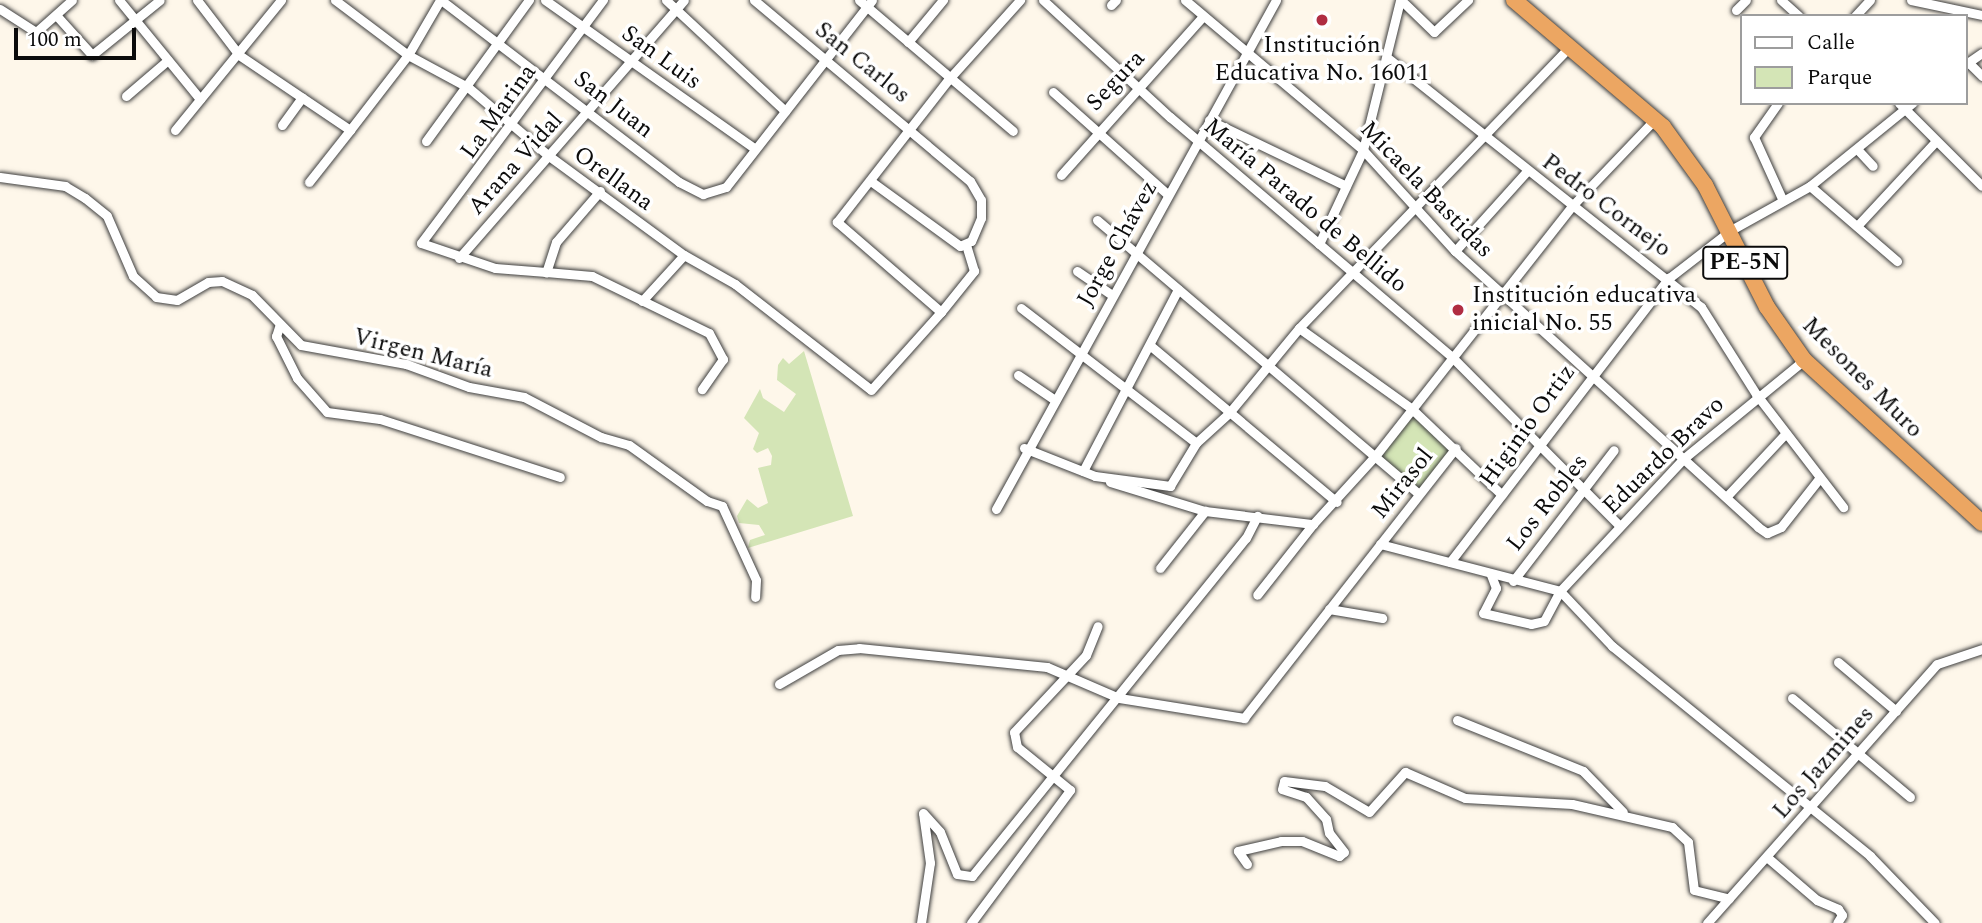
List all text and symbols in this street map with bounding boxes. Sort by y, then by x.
marker: Institución Educativa No. 16011 [1314,12,1330,28]
scale bar [18,14,140,58]
legend [1741,14,1968,105]
street label: San Carlos [809,16,915,110]
street label: San Luis [616,19,706,97]
text: 100 m [27,24,82,56]
text: Calle [1807,27,1855,59]
place label: Institución Educativa No. 16011 [1215,32,1429,88]
street label: Segura [1081,45,1151,117]
street label: La Marina [455,59,543,165]
text: Parque [1807,62,1872,94]
street label: San Juan [567,65,659,145]
street label: Arana Vidal [462,107,570,221]
street label: María Parado de Bellido [1197,112,1413,300]
street label: Micaela Bastidas [1353,115,1499,265]
street label: Orellana [567,140,659,218]
street label: Pedro Cornejo [1536,148,1676,264]
street label: Jorge Chávez [1072,176,1164,312]
road number: PE-5N [1701,244,1789,282]
place label: Institución educativa inicial No. 55 [1472,282,1696,338]
marker: Institución educativa inicial No. 55 [1450,302,1466,318]
street label: Mesones Muro [1796,312,1928,444]
street label: Virgen María [350,323,496,385]
street label: Higinio Ortiz [1474,359,1582,493]
street label: Eduardo Bravo [1597,391,1731,521]
street label: Mirasol [1366,443,1440,525]
street label: Los Robles [1501,449,1595,557]
street label: Los Jazmines [1767,701,1881,825]

